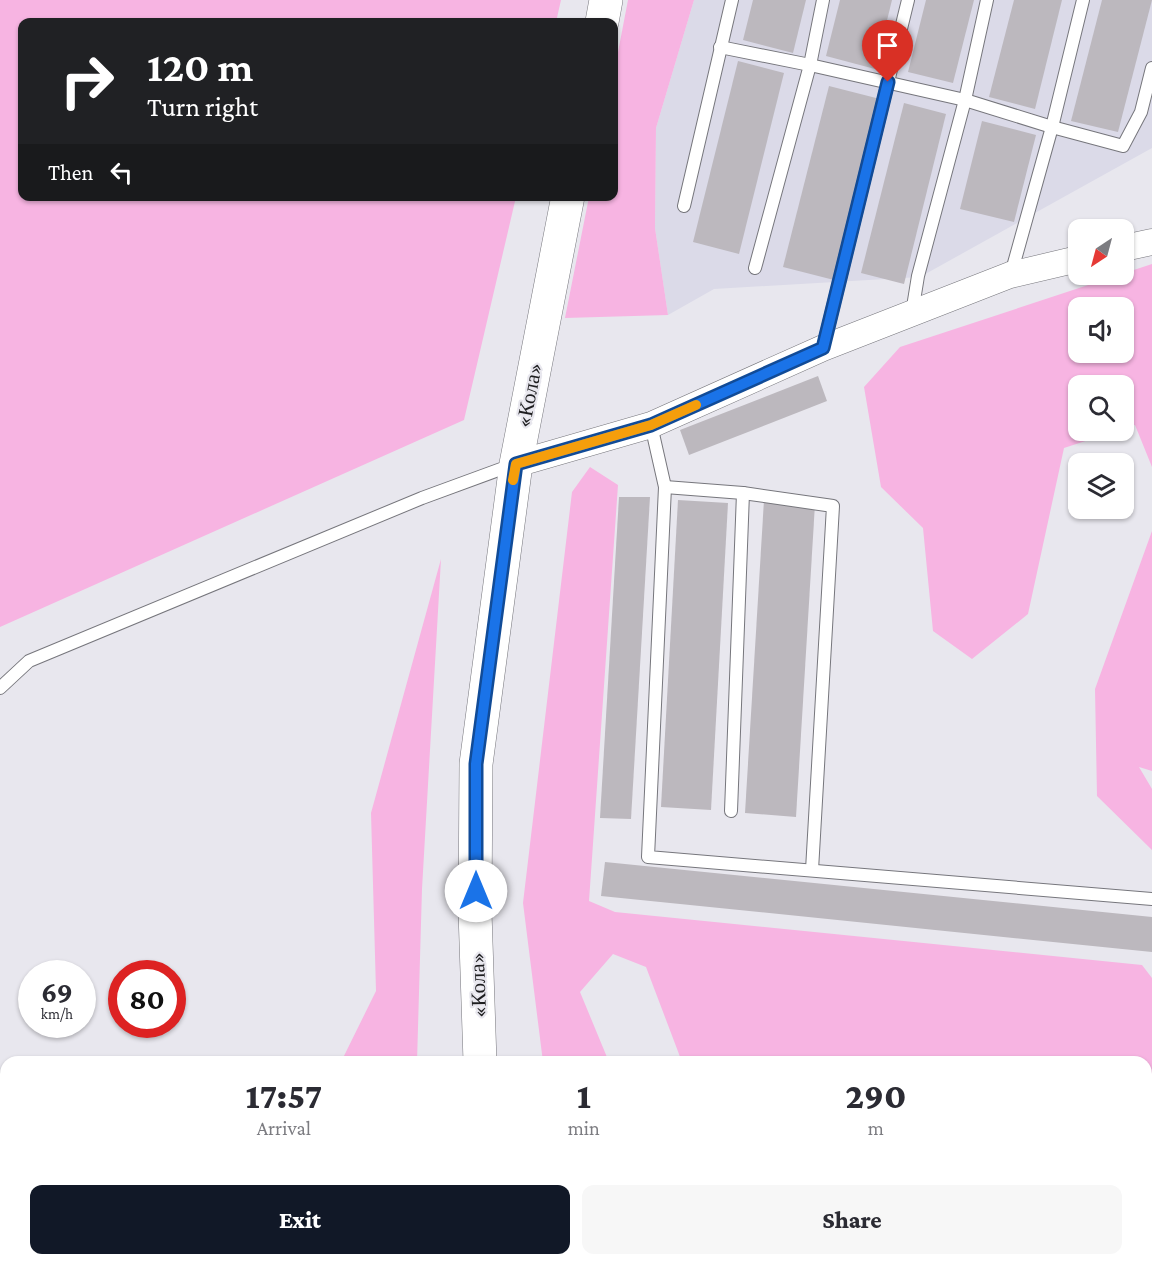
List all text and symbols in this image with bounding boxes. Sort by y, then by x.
pin [862,20,913,82]
icon: arrive [871,29,904,62]
icon: right [48,42,126,120]
text: 120 m [147,43,253,90]
text: Turn right [147,92,258,122]
icon: left [105,156,138,189]
text: Then [48,160,93,185]
north arrow [1068,219,1134,285]
map controls [1068,219,1134,519]
button: sound [1068,297,1134,363]
street label: «Кола» [511,360,547,430]
button: search [1068,375,1134,441]
button: layers [1068,453,1134,519]
position arrow [444,859,508,923]
street label: «Кола» [465,952,491,1018]
speed limit sign: 80 [108,960,186,1038]
text: 69 [41,975,73,1008]
text: km/h [41,1006,73,1022]
text: 17:57 [245,1076,322,1116]
text: 1 [577,1076,591,1116]
text: 290 [845,1076,907,1116]
text: Arrival [257,1117,311,1139]
text: min [568,1117,600,1139]
text: m [868,1117,884,1139]
button: Exit [30,1185,570,1254]
button: Share [582,1185,1122,1254]

